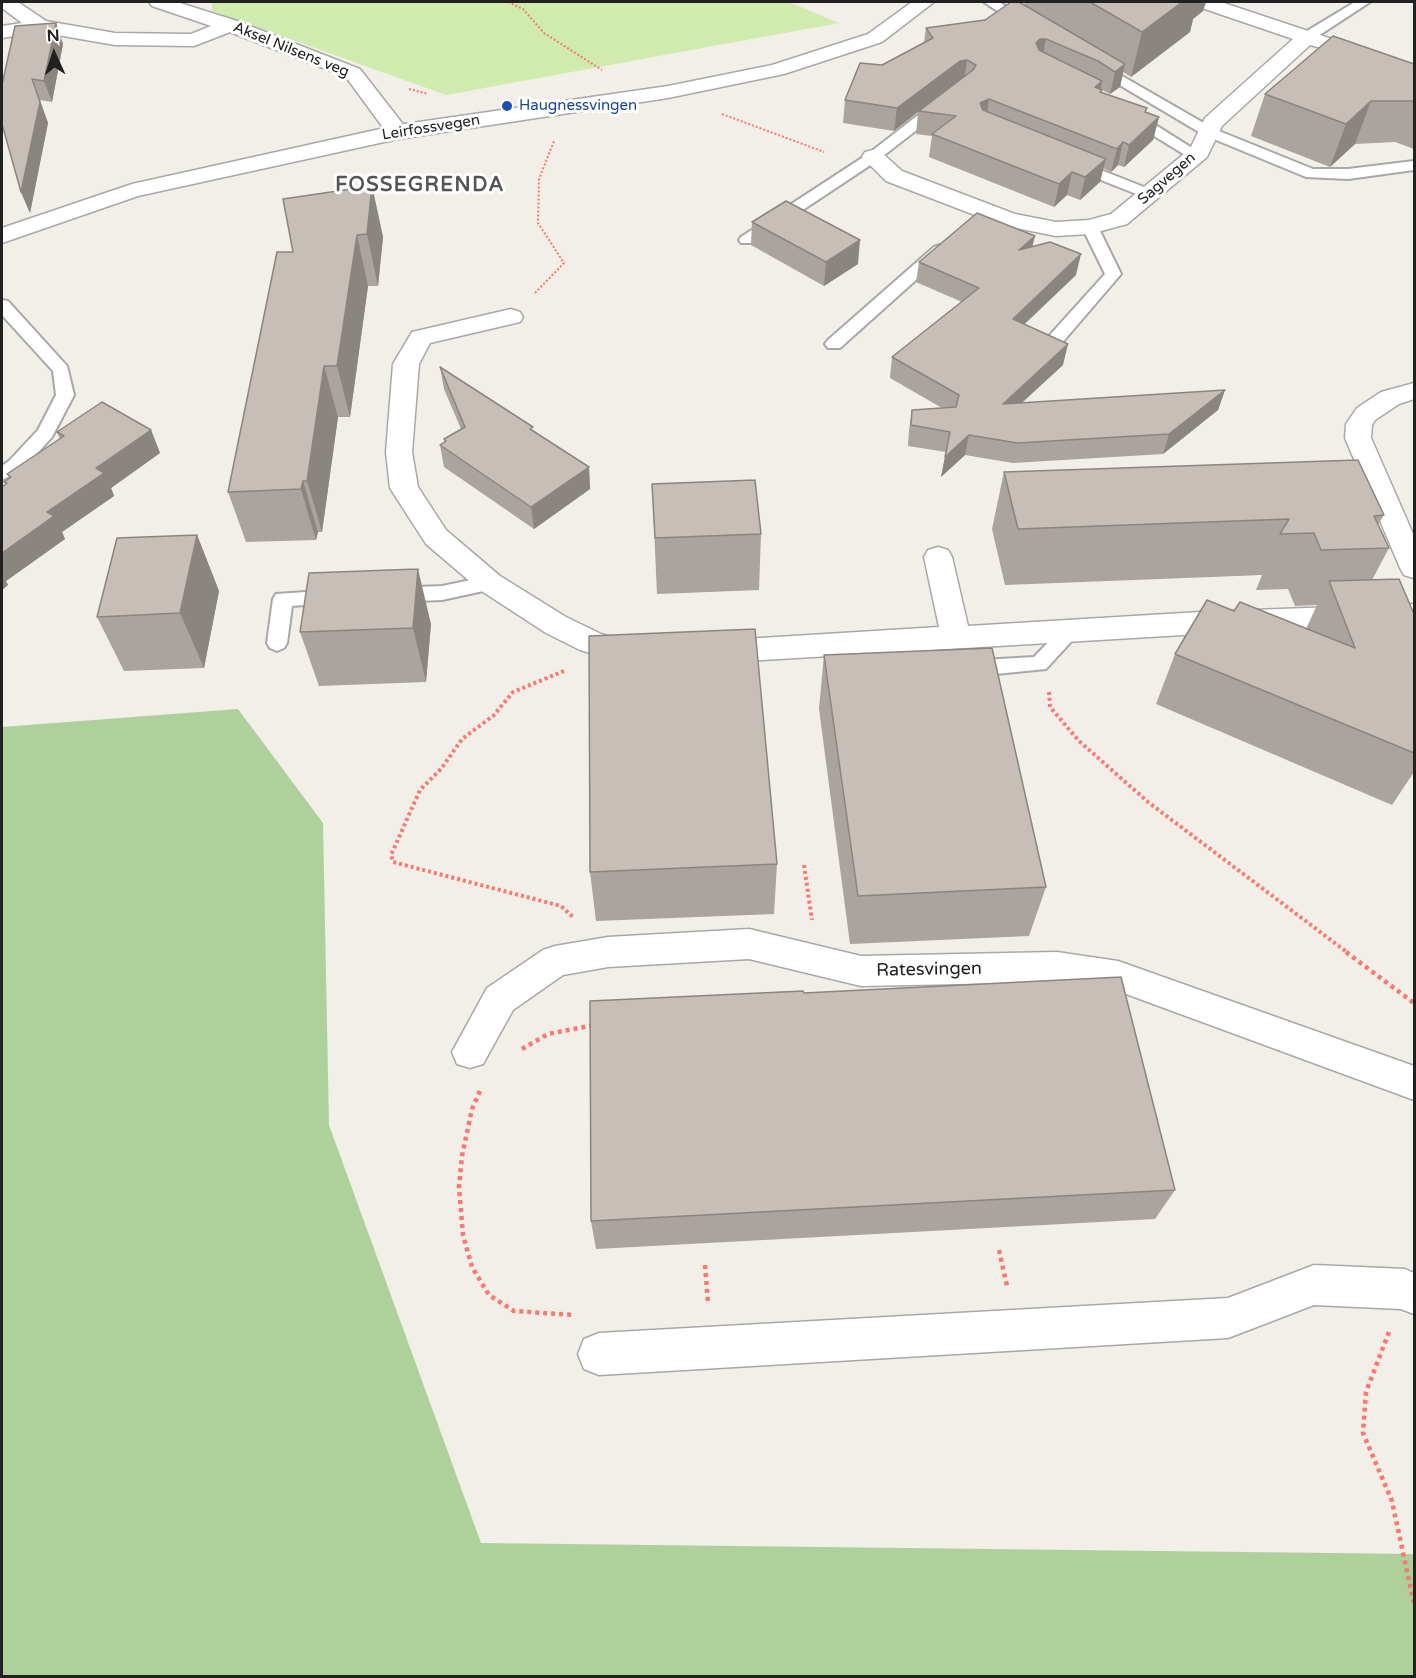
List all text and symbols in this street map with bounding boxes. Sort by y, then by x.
street label: Aksel Nilsens veg [230,19,352,81]
north arrow [24,24,84,84]
text: N [46,26,60,46]
place label: Haugnessvingen [519,97,637,115]
marker: Haugnessvingen [500,99,514,113]
street label: Leirfossvegen [381,111,481,145]
street label: Sagvegen [1134,149,1200,209]
district label: FOSSEGRENDA [335,174,505,198]
street label: Ratesvingen [876,958,982,982]

